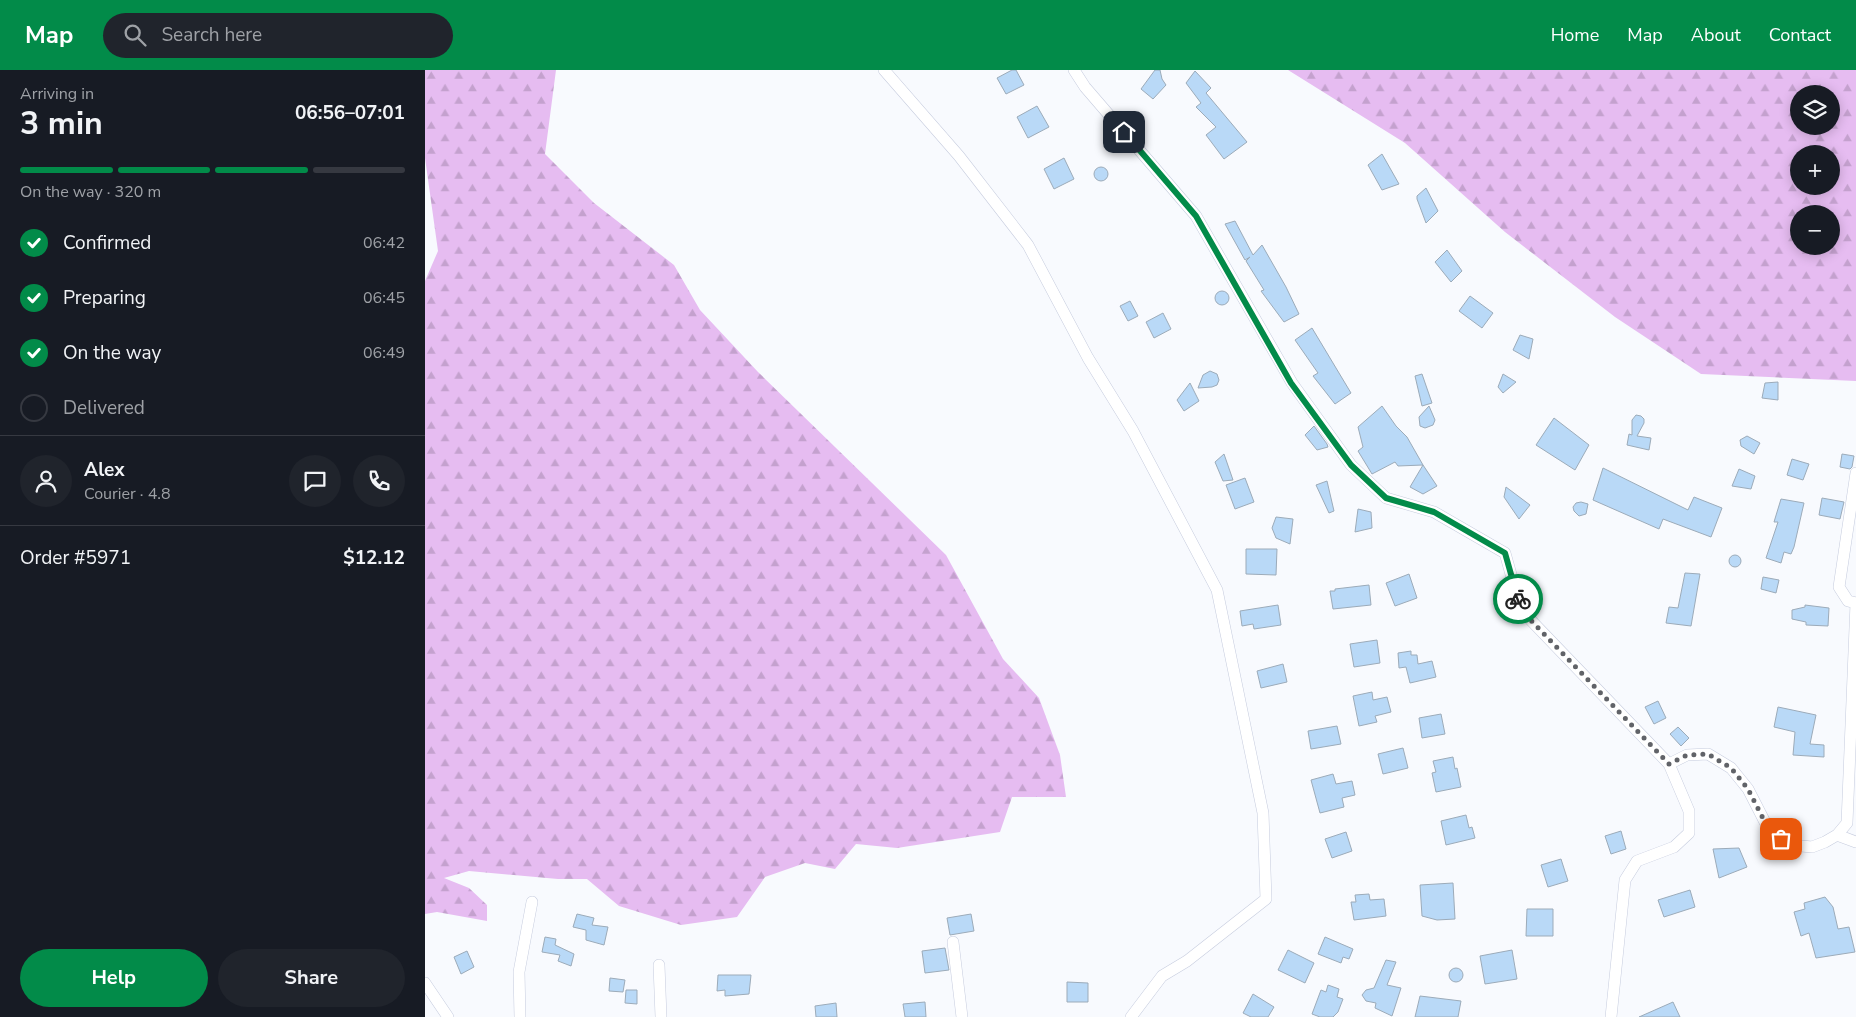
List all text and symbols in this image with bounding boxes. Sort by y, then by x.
search box [103,13,453,58]
text: Map [25,19,73,51]
icon: search [121,21,149,49]
text: Search here [161,22,262,48]
text: Home [1551,23,1599,47]
text: Map [1627,23,1663,47]
text: About [1691,23,1741,47]
text: Contact [1769,23,1831,47]
text: Arriving in [20,83,94,105]
map controls [1790,85,1840,255]
button: layers [1790,85,1840,135]
text: 06:56–07:01 [295,100,405,126]
text: 3 min [20,102,103,145]
pin [1103,111,1145,153]
icon: home [1110,118,1138,146]
button: + [1790,145,1840,195]
text: On the way · 320 m [20,181,161,203]
button: − [1790,205,1840,255]
icon: check [20,229,48,257]
text: Confirmed [63,230,151,256]
text: 06:42 [363,232,405,254]
icon: check [20,284,48,312]
text: Preparing [63,285,146,311]
text: 06:45 [363,287,405,309]
icon: check [20,339,48,367]
text: On the way [63,340,161,366]
text: 06:49 [363,342,405,364]
text: Delivered [63,395,145,421]
button: person [20,455,72,507]
button: chat [289,455,341,507]
button: phone [353,455,405,507]
text: Alex [84,457,125,483]
text: Courier · 4.8 [84,483,170,505]
text: Order #5971 [20,545,131,571]
text: $12.12 [343,545,405,571]
courier [1493,574,1543,624]
icon: bike [1504,585,1532,613]
pin [1760,818,1802,860]
icon: bag [1767,825,1795,853]
button: Help [20,949,208,1007]
button: Share [218,949,405,1007]

